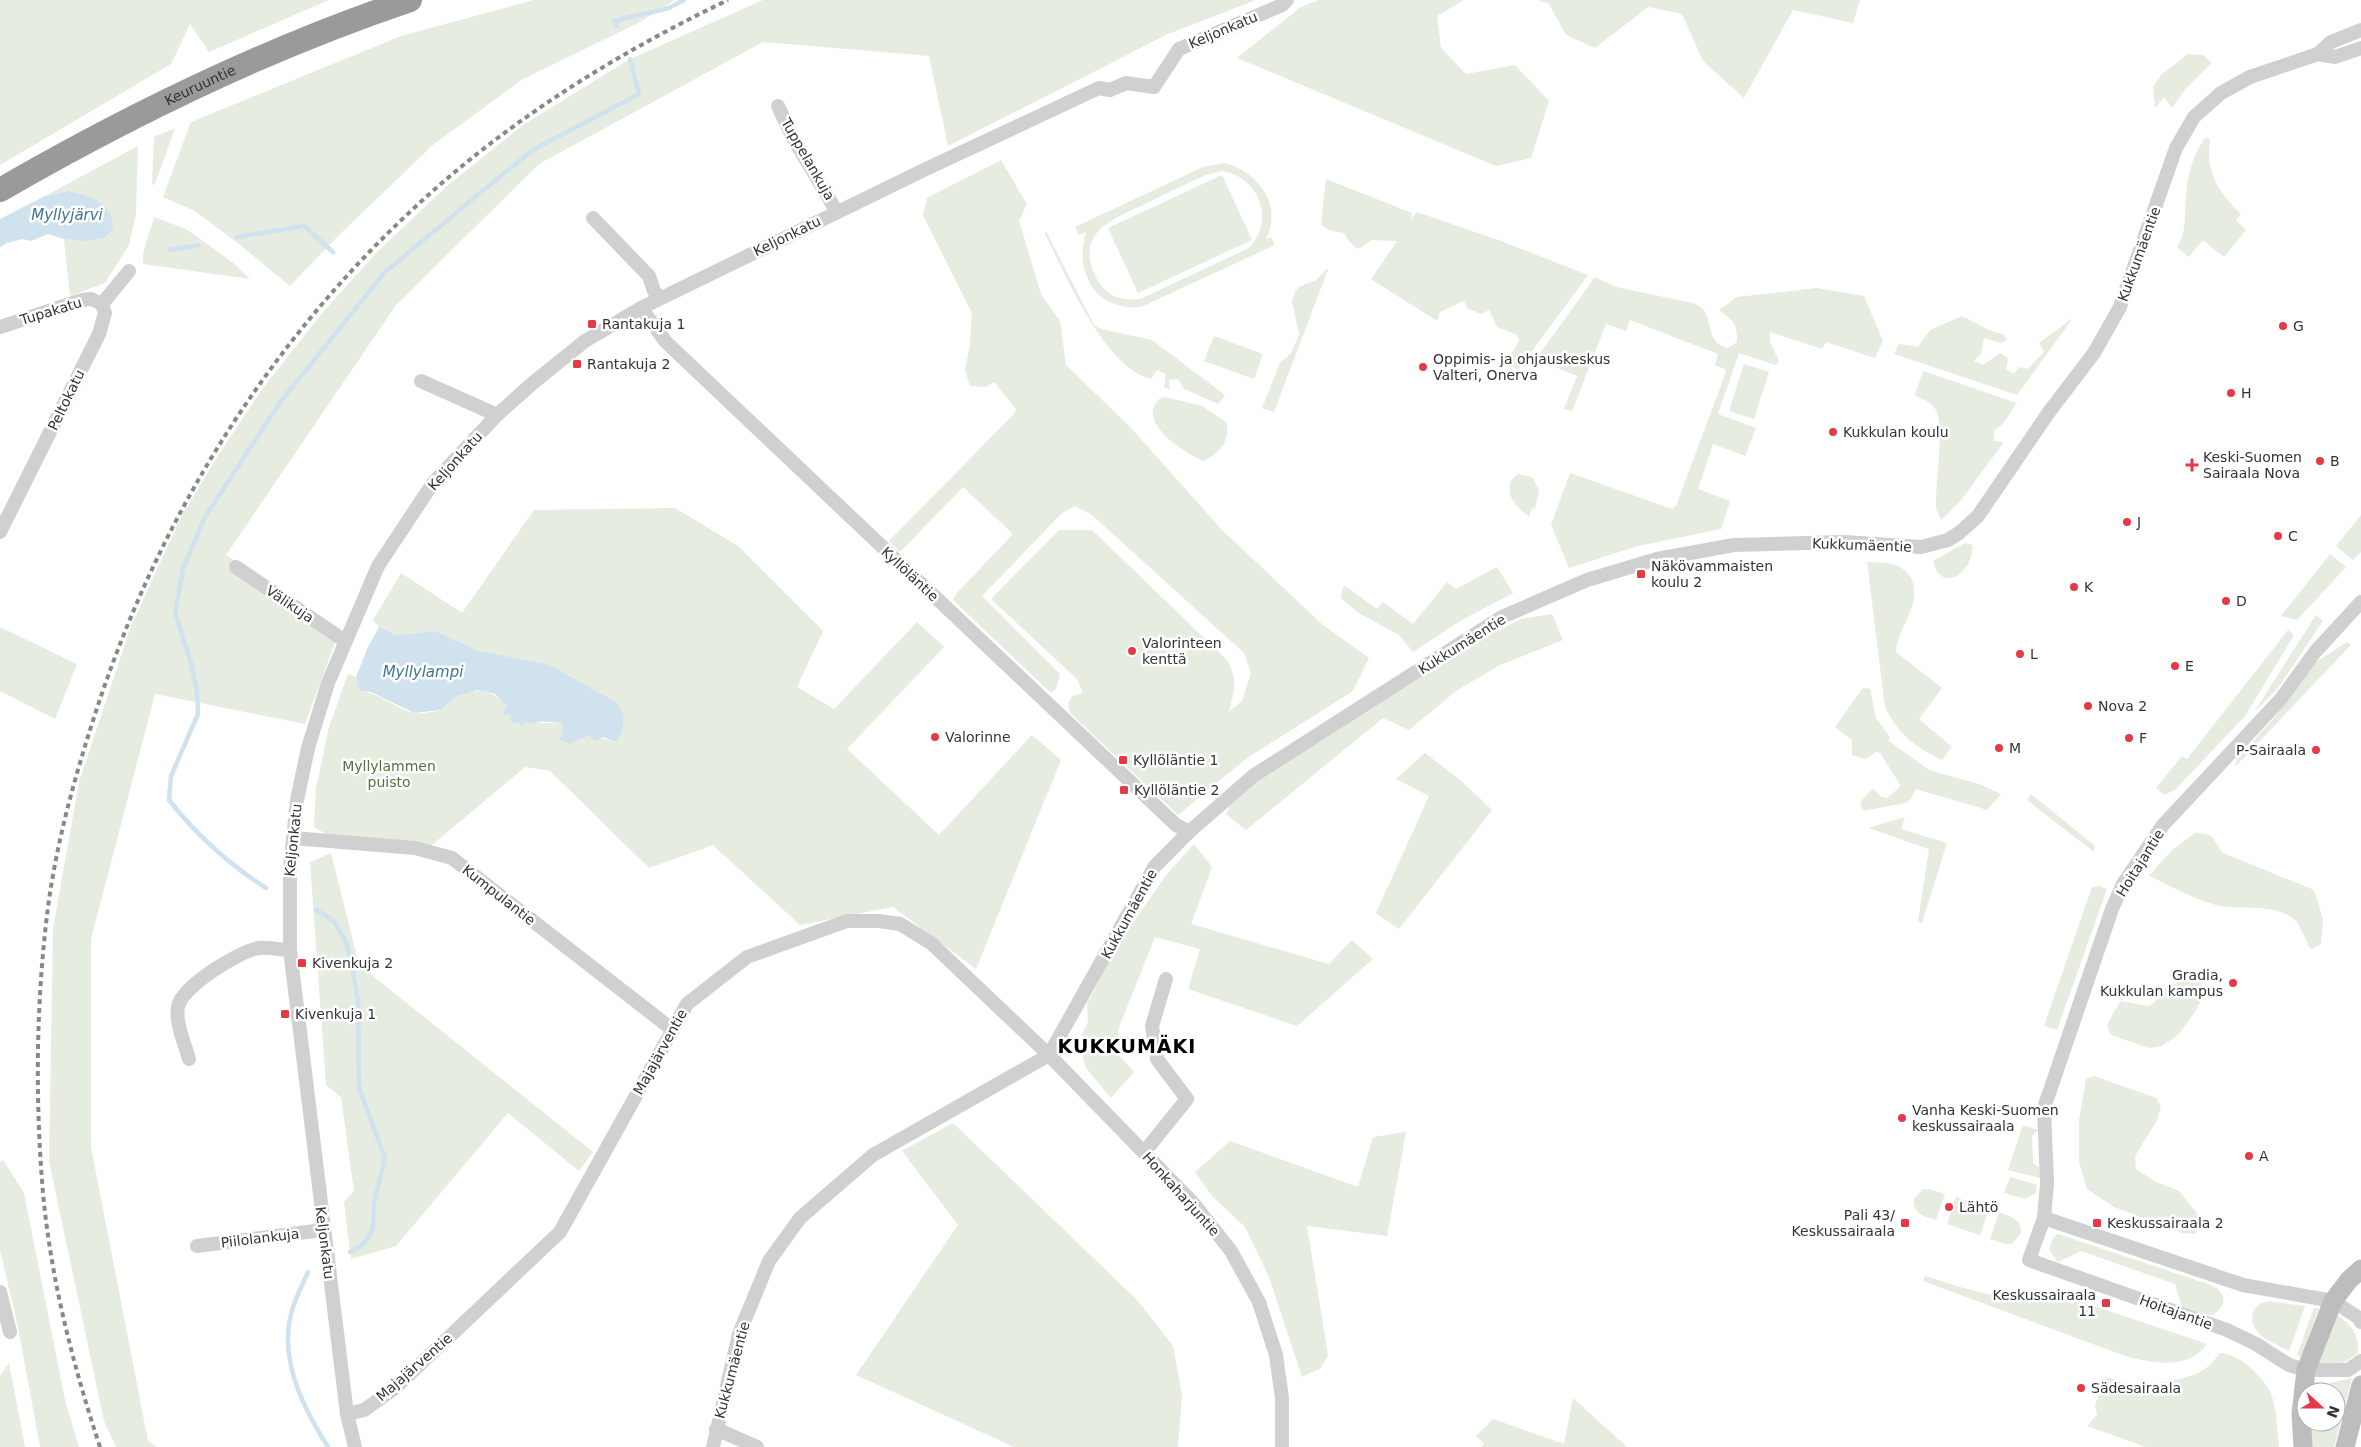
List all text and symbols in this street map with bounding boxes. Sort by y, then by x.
street label: Keljonkatu [1186,8,1260,52]
street label: Keuruuntie [162,62,238,109]
street label: Tuppelankuja [778,114,838,203]
street label: Kukkumäentie [2114,204,2164,304]
water label: Myllyjärvi [31,206,104,224]
street label: Keljonkatu [751,213,823,259]
street label: Tupakatu [17,294,84,328]
place label: Rantakuja 1 [602,316,685,332]
marker: Rantakuja 1 [586,318,598,330]
place label: G [2293,318,2304,334]
marker: G [2277,320,2289,332]
place label: Oppimis- ja ohjauskeskus Valteri, Onerva [1433,351,1610,383]
place label: Rantakuja 2 [587,356,670,372]
marker: Rantakuja 2 [571,358,583,370]
marker: Oppimis- ja ohjauskeskus Valteri, Onerva [1417,361,1429,373]
street label: Peltokatu [44,367,88,433]
place label: H [2241,385,2252,401]
marker: H [2225,387,2237,399]
place label: Kukkulan koulu [1843,424,1949,440]
marker: Kukkulan koulu [1827,426,1839,438]
street label: Keljonkatu [425,428,485,494]
place label: Keski-Suomen Sairaala Nova [2203,449,2302,481]
place label: B [2330,453,2340,469]
marker: B [2314,455,2326,467]
marker: Keski-Suomen Sairaala Nova [2185,458,2199,472]
place label: J [2136,514,2141,530]
marker: J [2121,516,2133,528]
place label: C [2288,528,2298,544]
marker: C [2272,530,2284,542]
street label: Kukkumäentie [1812,535,1912,555]
street label: Kyllöläntie [878,544,942,604]
place label: Näkövammaisten koulu 2 [1651,558,1773,590]
marker: Näkövammaisten koulu 2 [1635,568,1647,580]
place label: K [2084,579,2094,595]
marker: K [2068,581,2080,593]
street label: Välikuja [263,582,317,626]
place label: D [2236,593,2247,609]
marker: D [2220,595,2232,607]
street label: Kukkumäentie [1415,611,1509,677]
place label: Valorinteen kenttä [1142,635,1222,667]
marker: Valorinteen kenttä [1126,645,1138,657]
place label: L [2030,646,2038,662]
marker: L [2014,648,2026,660]
place label: E [2185,658,2194,674]
marker: E [2169,660,2181,672]
water label: Myllylampi [383,663,464,681]
place label: Nova 2 [2098,698,2147,714]
marker: Nova 2 [2082,700,2094,712]
place label: Valorinne [945,729,1011,745]
place label: F [2139,730,2147,746]
marker: Valorinne [929,731,941,743]
marker: F [2123,732,2135,744]
place label: M [2009,740,2021,756]
marker: M [1993,742,2005,754]
place label: P-Sairaala [2236,742,2306,758]
marker: P-Sairaala [2310,744,2322,756]
place label: Kyllöläntie 1 [1133,752,1218,768]
marker: Kyllöläntie 1 [1117,754,1129,766]
park label: Myllylammen puisto [342,758,436,790]
place label: Kyllöläntie 2 [1134,782,1219,798]
marker: Kyllöläntie 2 [1118,784,1130,796]
street label: Keljonkatu [281,803,305,877]
street label: Hoitajantie [2113,826,2167,900]
street label: Kumpulantie [459,862,539,928]
street label: Kukkumäentie [1098,867,1160,961]
place label: Kivenkuja 2 [312,955,393,971]
marker: Kivenkuja 2 [296,957,308,969]
place label: Gradia, Kukkulan kampus [2100,967,2223,999]
marker: Gradia, Kukkulan kampus [2227,977,2239,989]
place label: Kivenkuja 1 [295,1006,376,1022]
street label: Majajärventie [630,1007,690,1097]
marker: Kivenkuja 1 [279,1008,291,1020]
district label: KUKKUMÄKI [1058,1034,1196,1057]
place label: Vanha Keski-Suomen keskussairaala [1912,1102,2059,1134]
marker: Vanha Keski-Suomen keskussairaala [1896,1112,1908,1124]
place label: A [2259,1148,2269,1164]
street label: Honkaharjuntie [1139,1149,1223,1239]
marker: A [2243,1150,2255,1162]
place label: Lähtö [1959,1199,1998,1215]
marker: Lähtö [1943,1201,1955,1213]
street label: Keljonkatu [313,1206,337,1280]
place label: Pali 43/ Keskussairaala [1792,1207,1895,1239]
place label: Keskussairaala 2 [2107,1215,2224,1231]
marker: Pali 43/ Keskussairaala [1899,1217,1911,1229]
marker: Keskussairaala 2 [2091,1217,2103,1229]
street label: Piilolankuja [220,1225,300,1251]
place label: Keskussairaala 11 [1993,1287,2096,1319]
street label: Hoitajantie [2137,1291,2215,1333]
marker: Keskussairaala 11 [2100,1297,2112,1309]
street label: Kukkumäentie [711,1320,753,1420]
street label: Majajärventie [373,1330,455,1404]
place label: Sädesairaala [2091,1380,2181,1396]
marker: Sädesairaala [2075,1382,2087,1394]
north arrow [2296,1382,2346,1432]
text: N [2324,1403,2343,1420]

